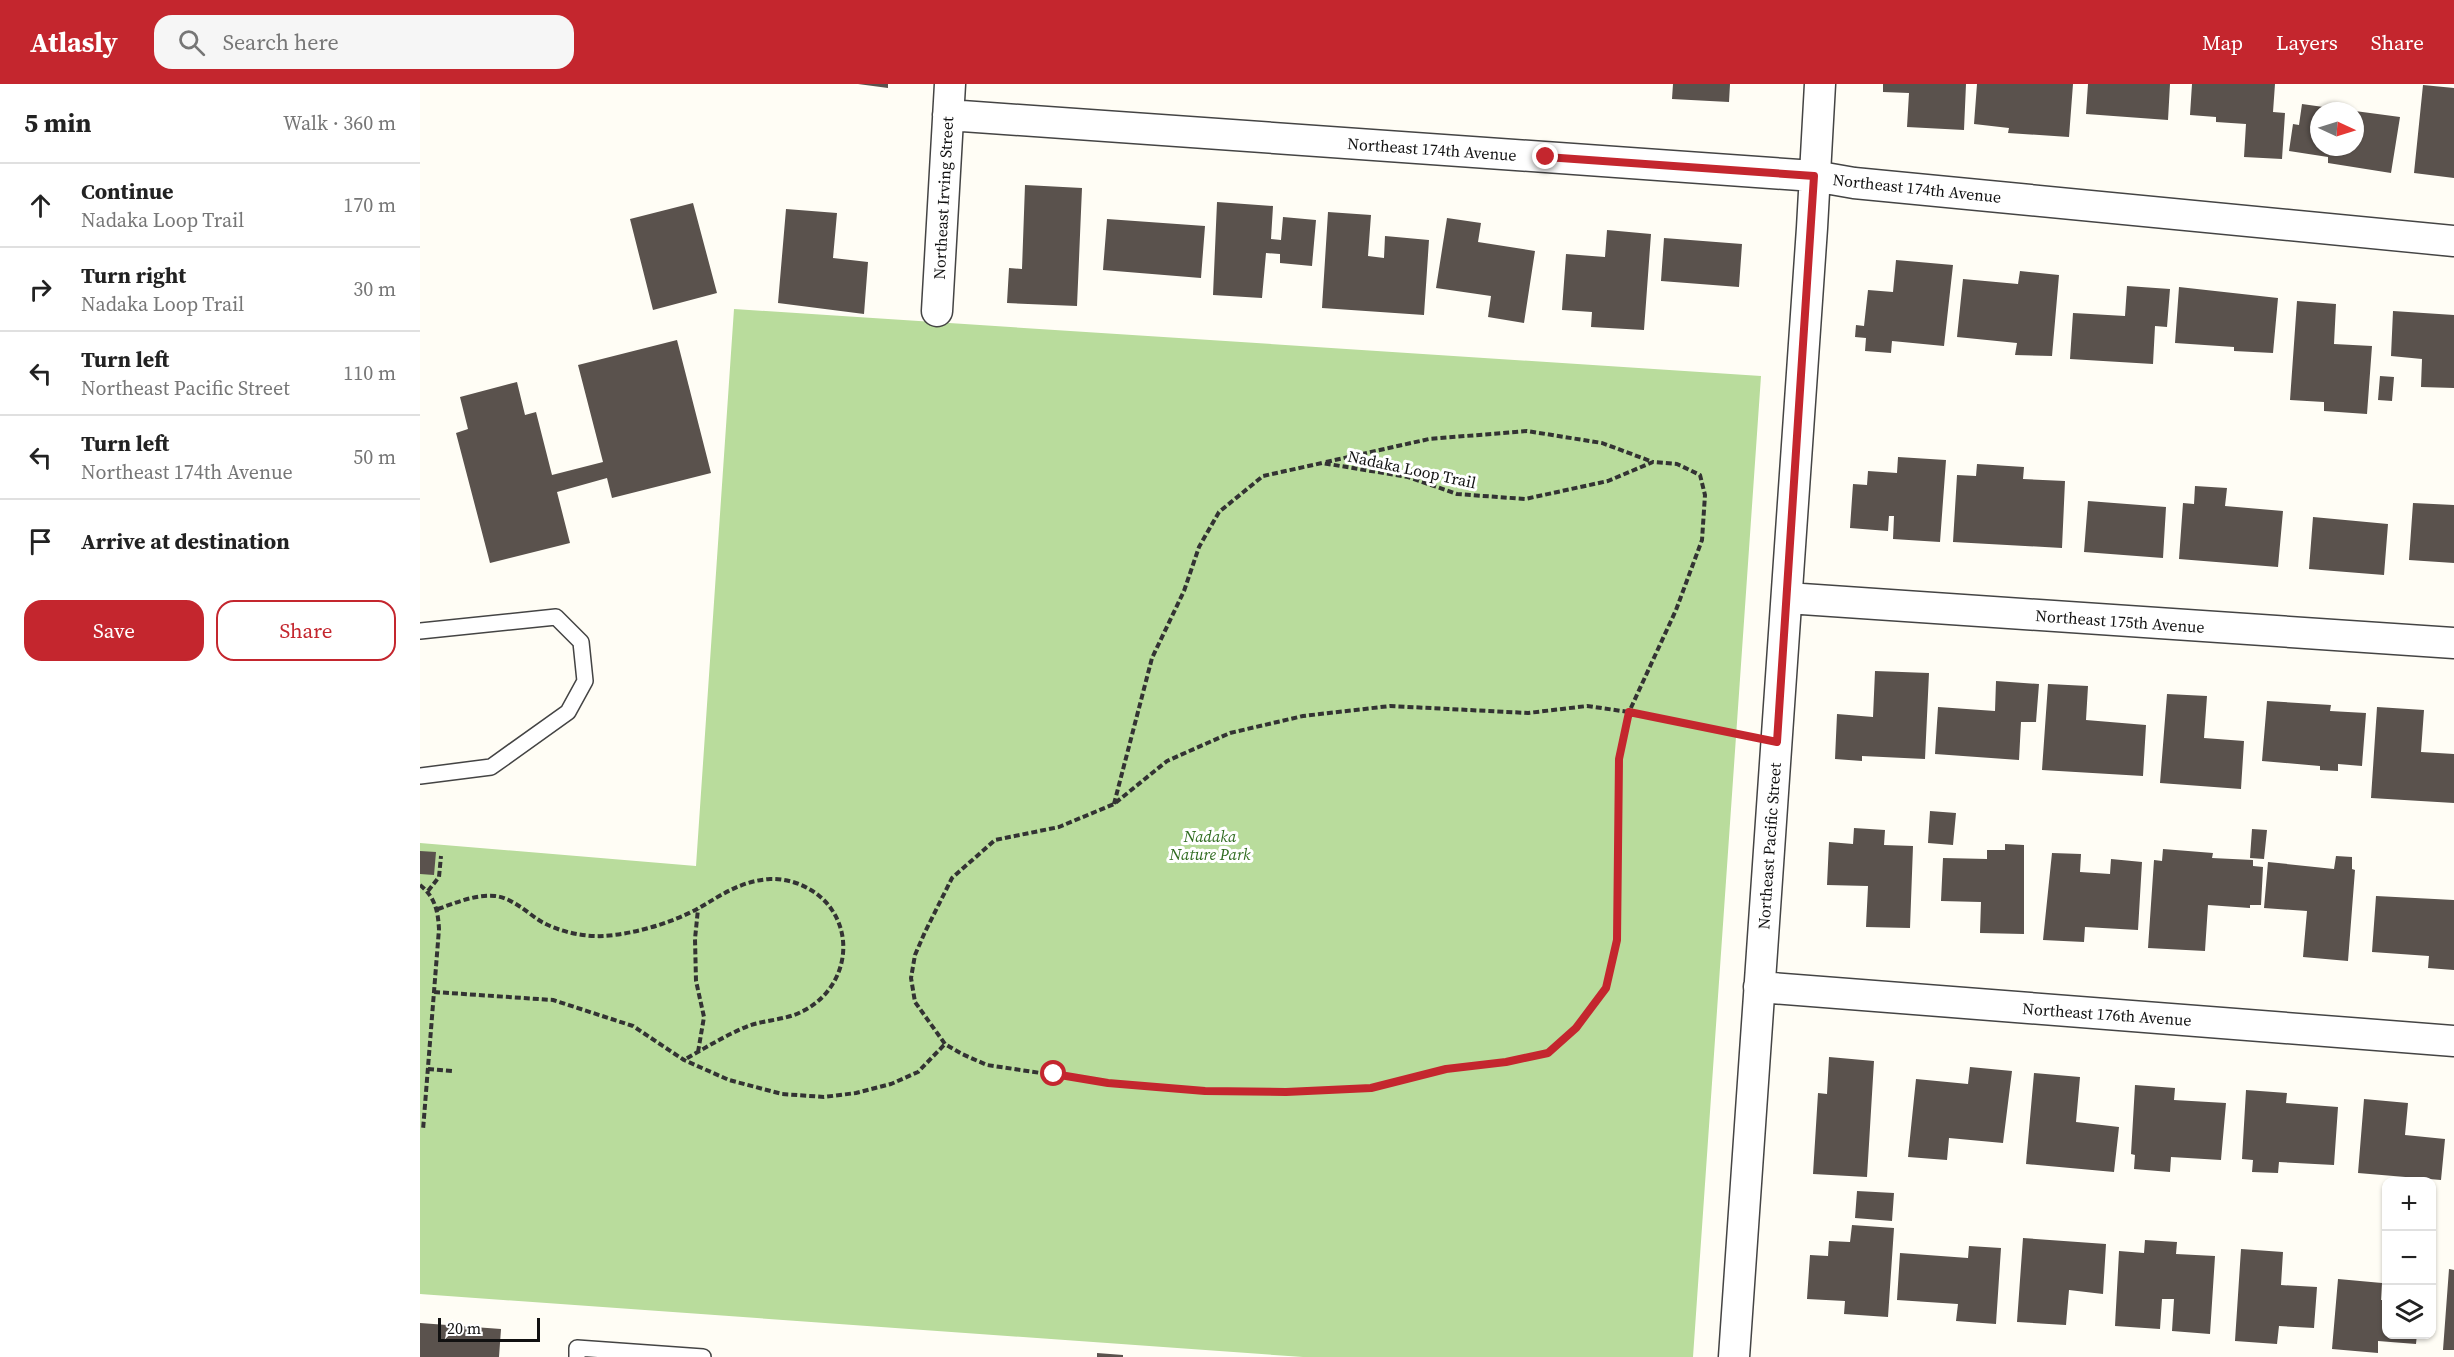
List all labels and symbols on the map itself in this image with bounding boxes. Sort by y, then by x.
north arrow [2310,102,2364,156]
street label: Northeast Irving Street [928,115,958,280]
street label: Northeast 174th Avenue [1347,132,1517,166]
route end [1532,143,1558,169]
street label: Northeast 174th Avenue [1832,168,2002,208]
street label: Nadaka Loop Trail [1346,445,1478,493]
street label: Northeast 175th Avenue [2035,604,2205,638]
street label: Northeast Pacific Street [1752,761,1786,930]
park label: Nadaka Nature Park [1168,825,1251,865]
street label: Northeast 176th Avenue [2022,997,2192,1031]
route start [1040,1060,1066,1086]
scale bar [438,1315,540,1342]

